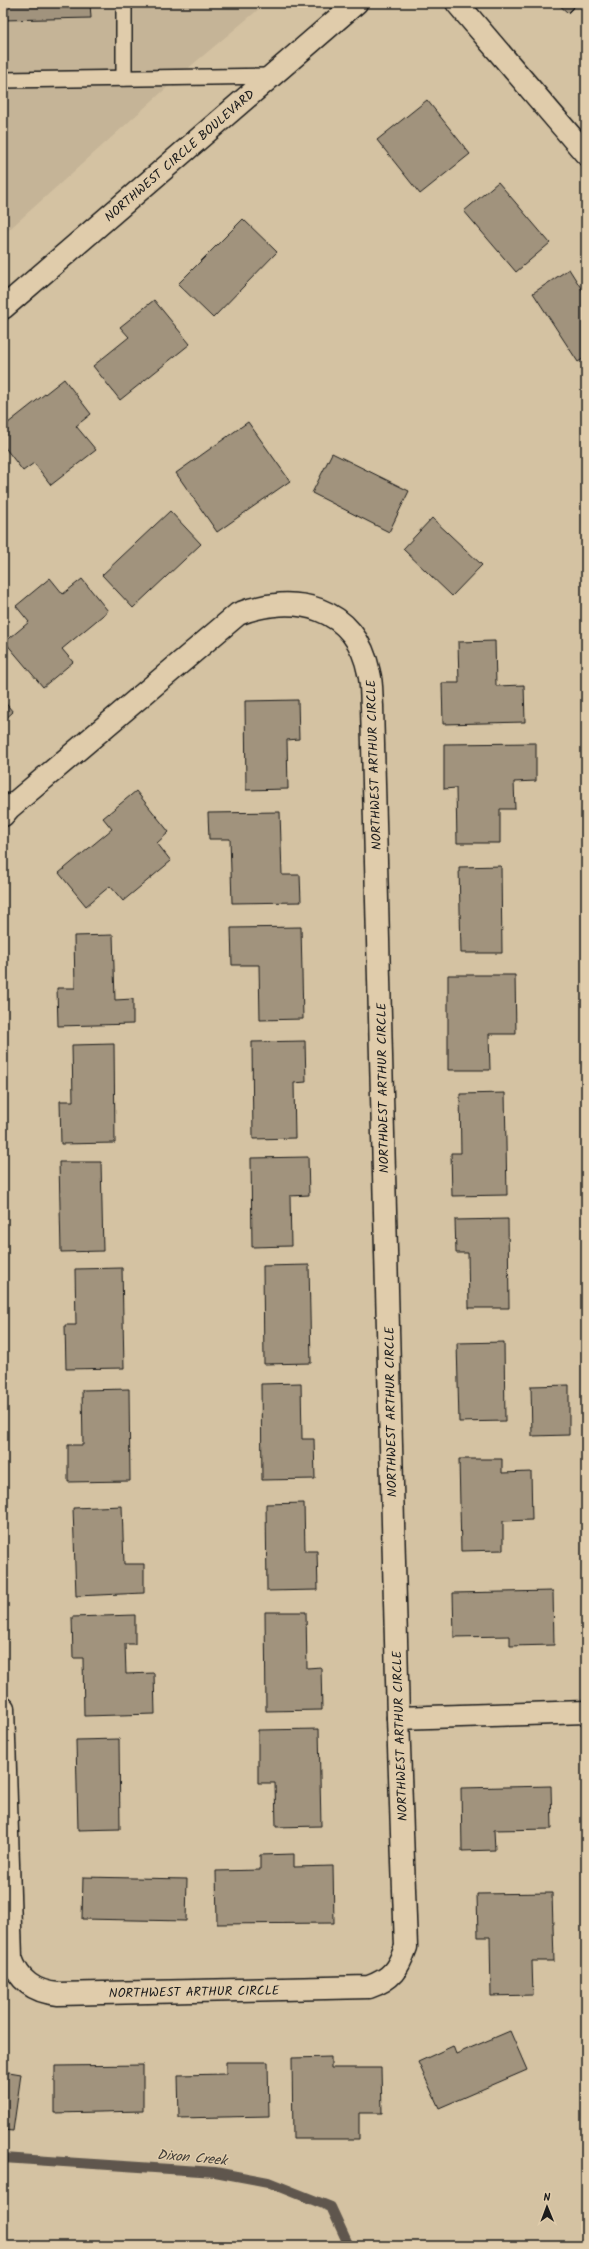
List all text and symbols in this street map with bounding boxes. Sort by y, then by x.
street label: NORTHWEST CIRCLE BOULEVARD [100,85,260,228]
street label: NORTHWEST ARTHUR CIRCLE [361,679,388,851]
street label: NORTHWEST ARTHUR CIRCLE [372,1002,395,1173]
street label: NORTHWEST ARTHUR CIRCLE [380,1326,403,1497]
street label: NORTHWEST ARTHUR CIRCLE [387,1650,414,1822]
street label: NORTHWEST ARTHUR CIRCLE [109,1981,280,2004]
water label: Dixon Creek [156,2144,230,2172]
north arrow [527,2187,567,2227]
text: N [543,2189,551,2207]

